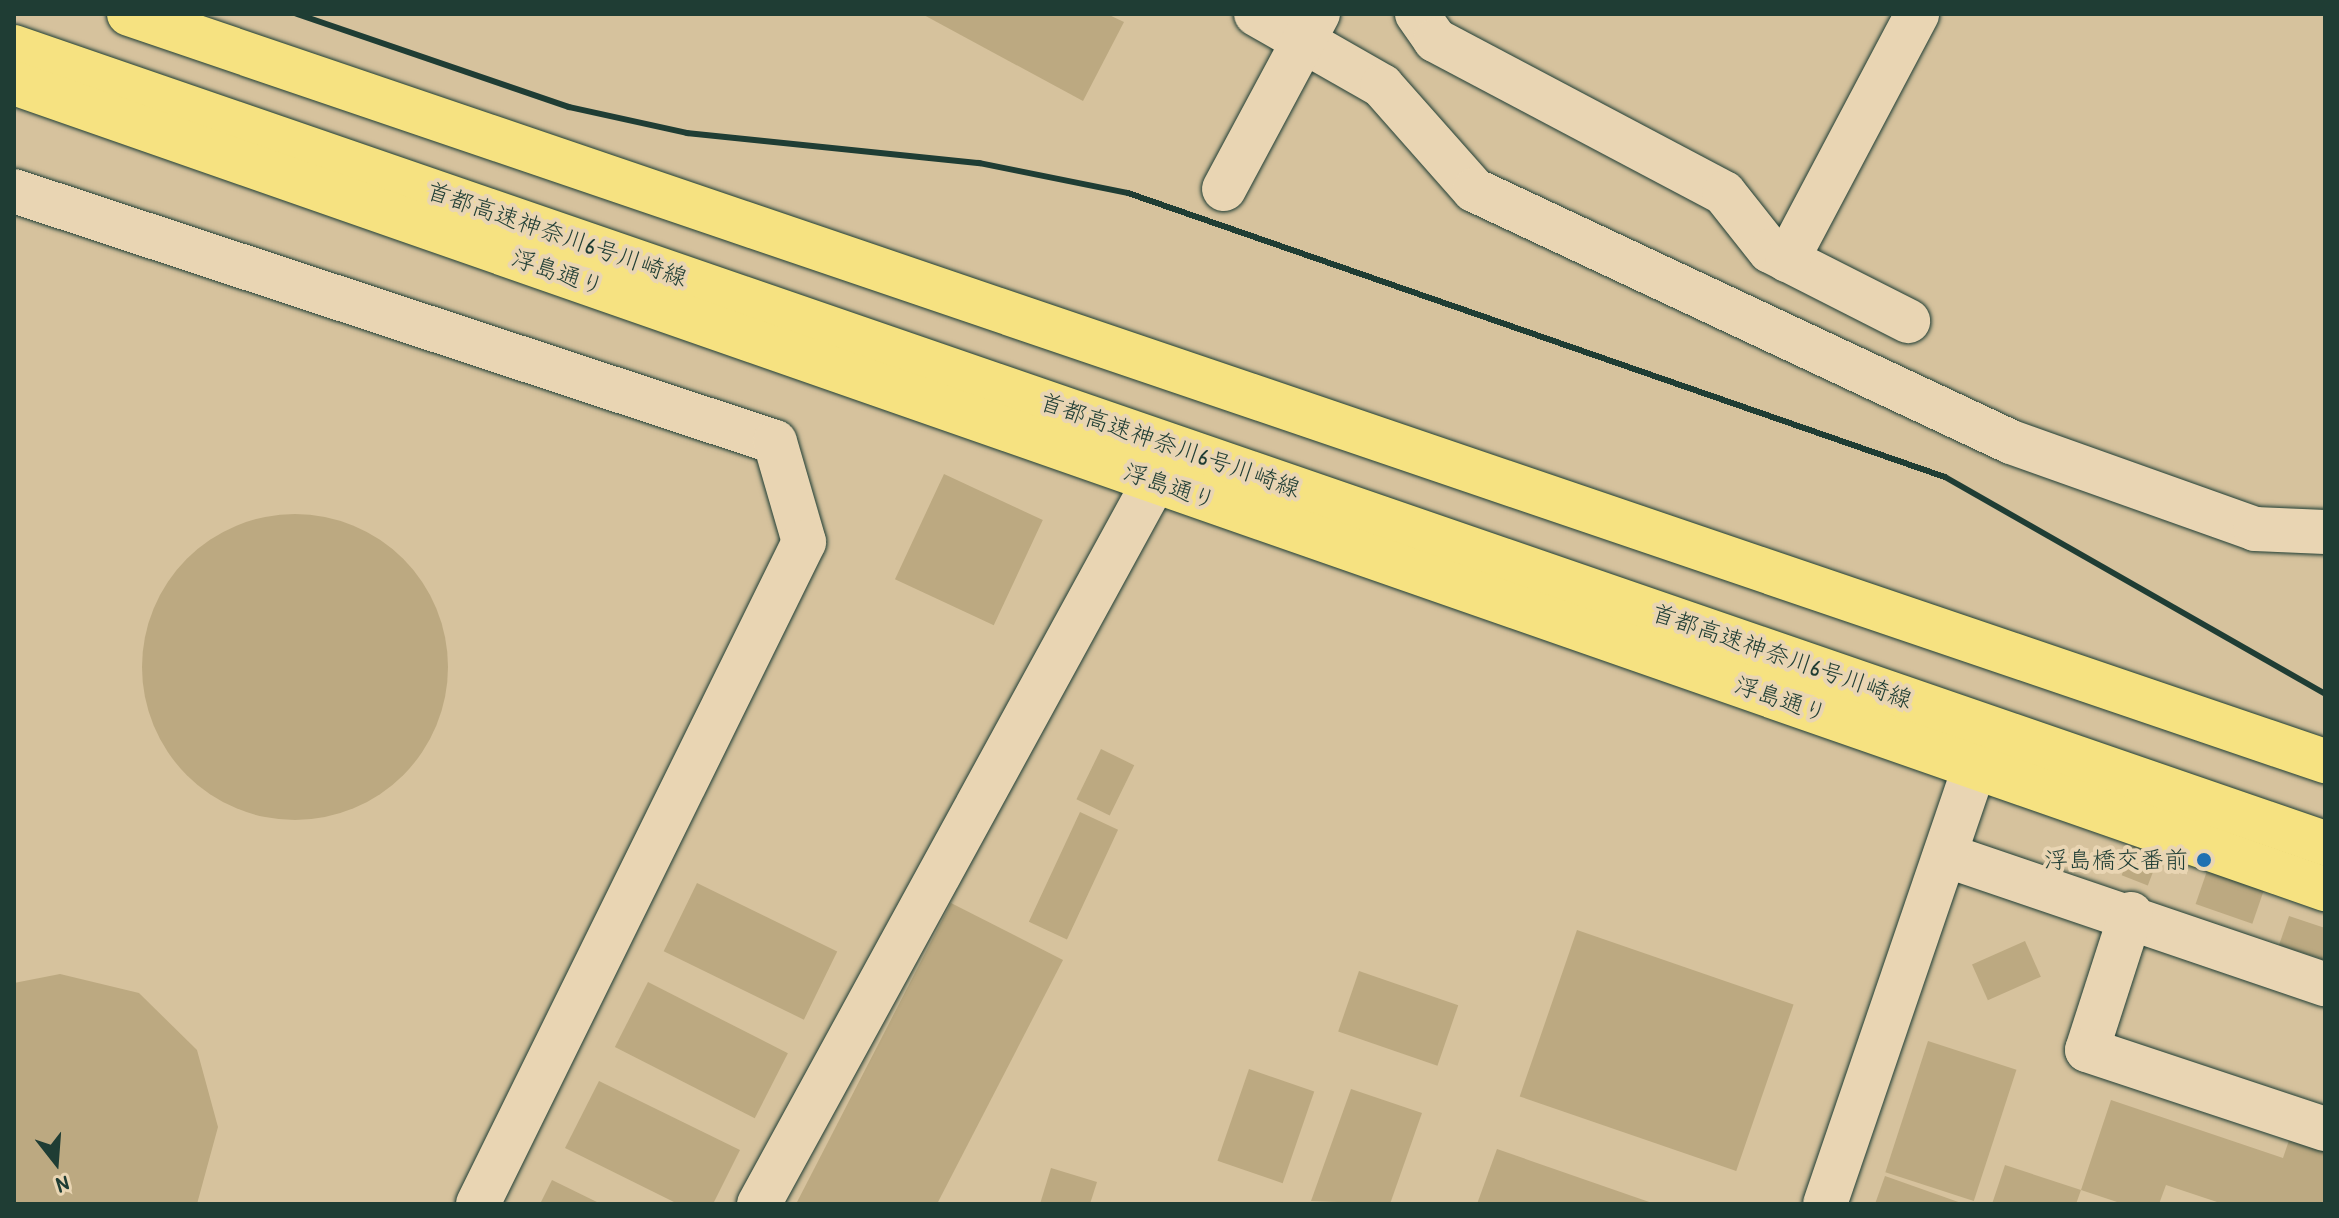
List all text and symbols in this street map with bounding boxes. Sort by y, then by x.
street label: 首都高速神奈川6号川崎線 [423,176,691,292]
street label: 浮島通り [508,243,608,301]
street label: 首都高速神奈川6号川崎線 [1036,387,1304,503]
street label: 浮島通り [1120,457,1220,515]
street label: 首都高速神奈川6号川崎線 [1648,598,1916,714]
street label: 浮島通り [1731,670,1831,728]
place label: 浮島橋交番前 [2044,846,2188,874]
marker: 浮島橋交番前 [2195,851,2213,869]
north arrow [16,1122,96,1202]
text: N [53,1169,73,1201]

